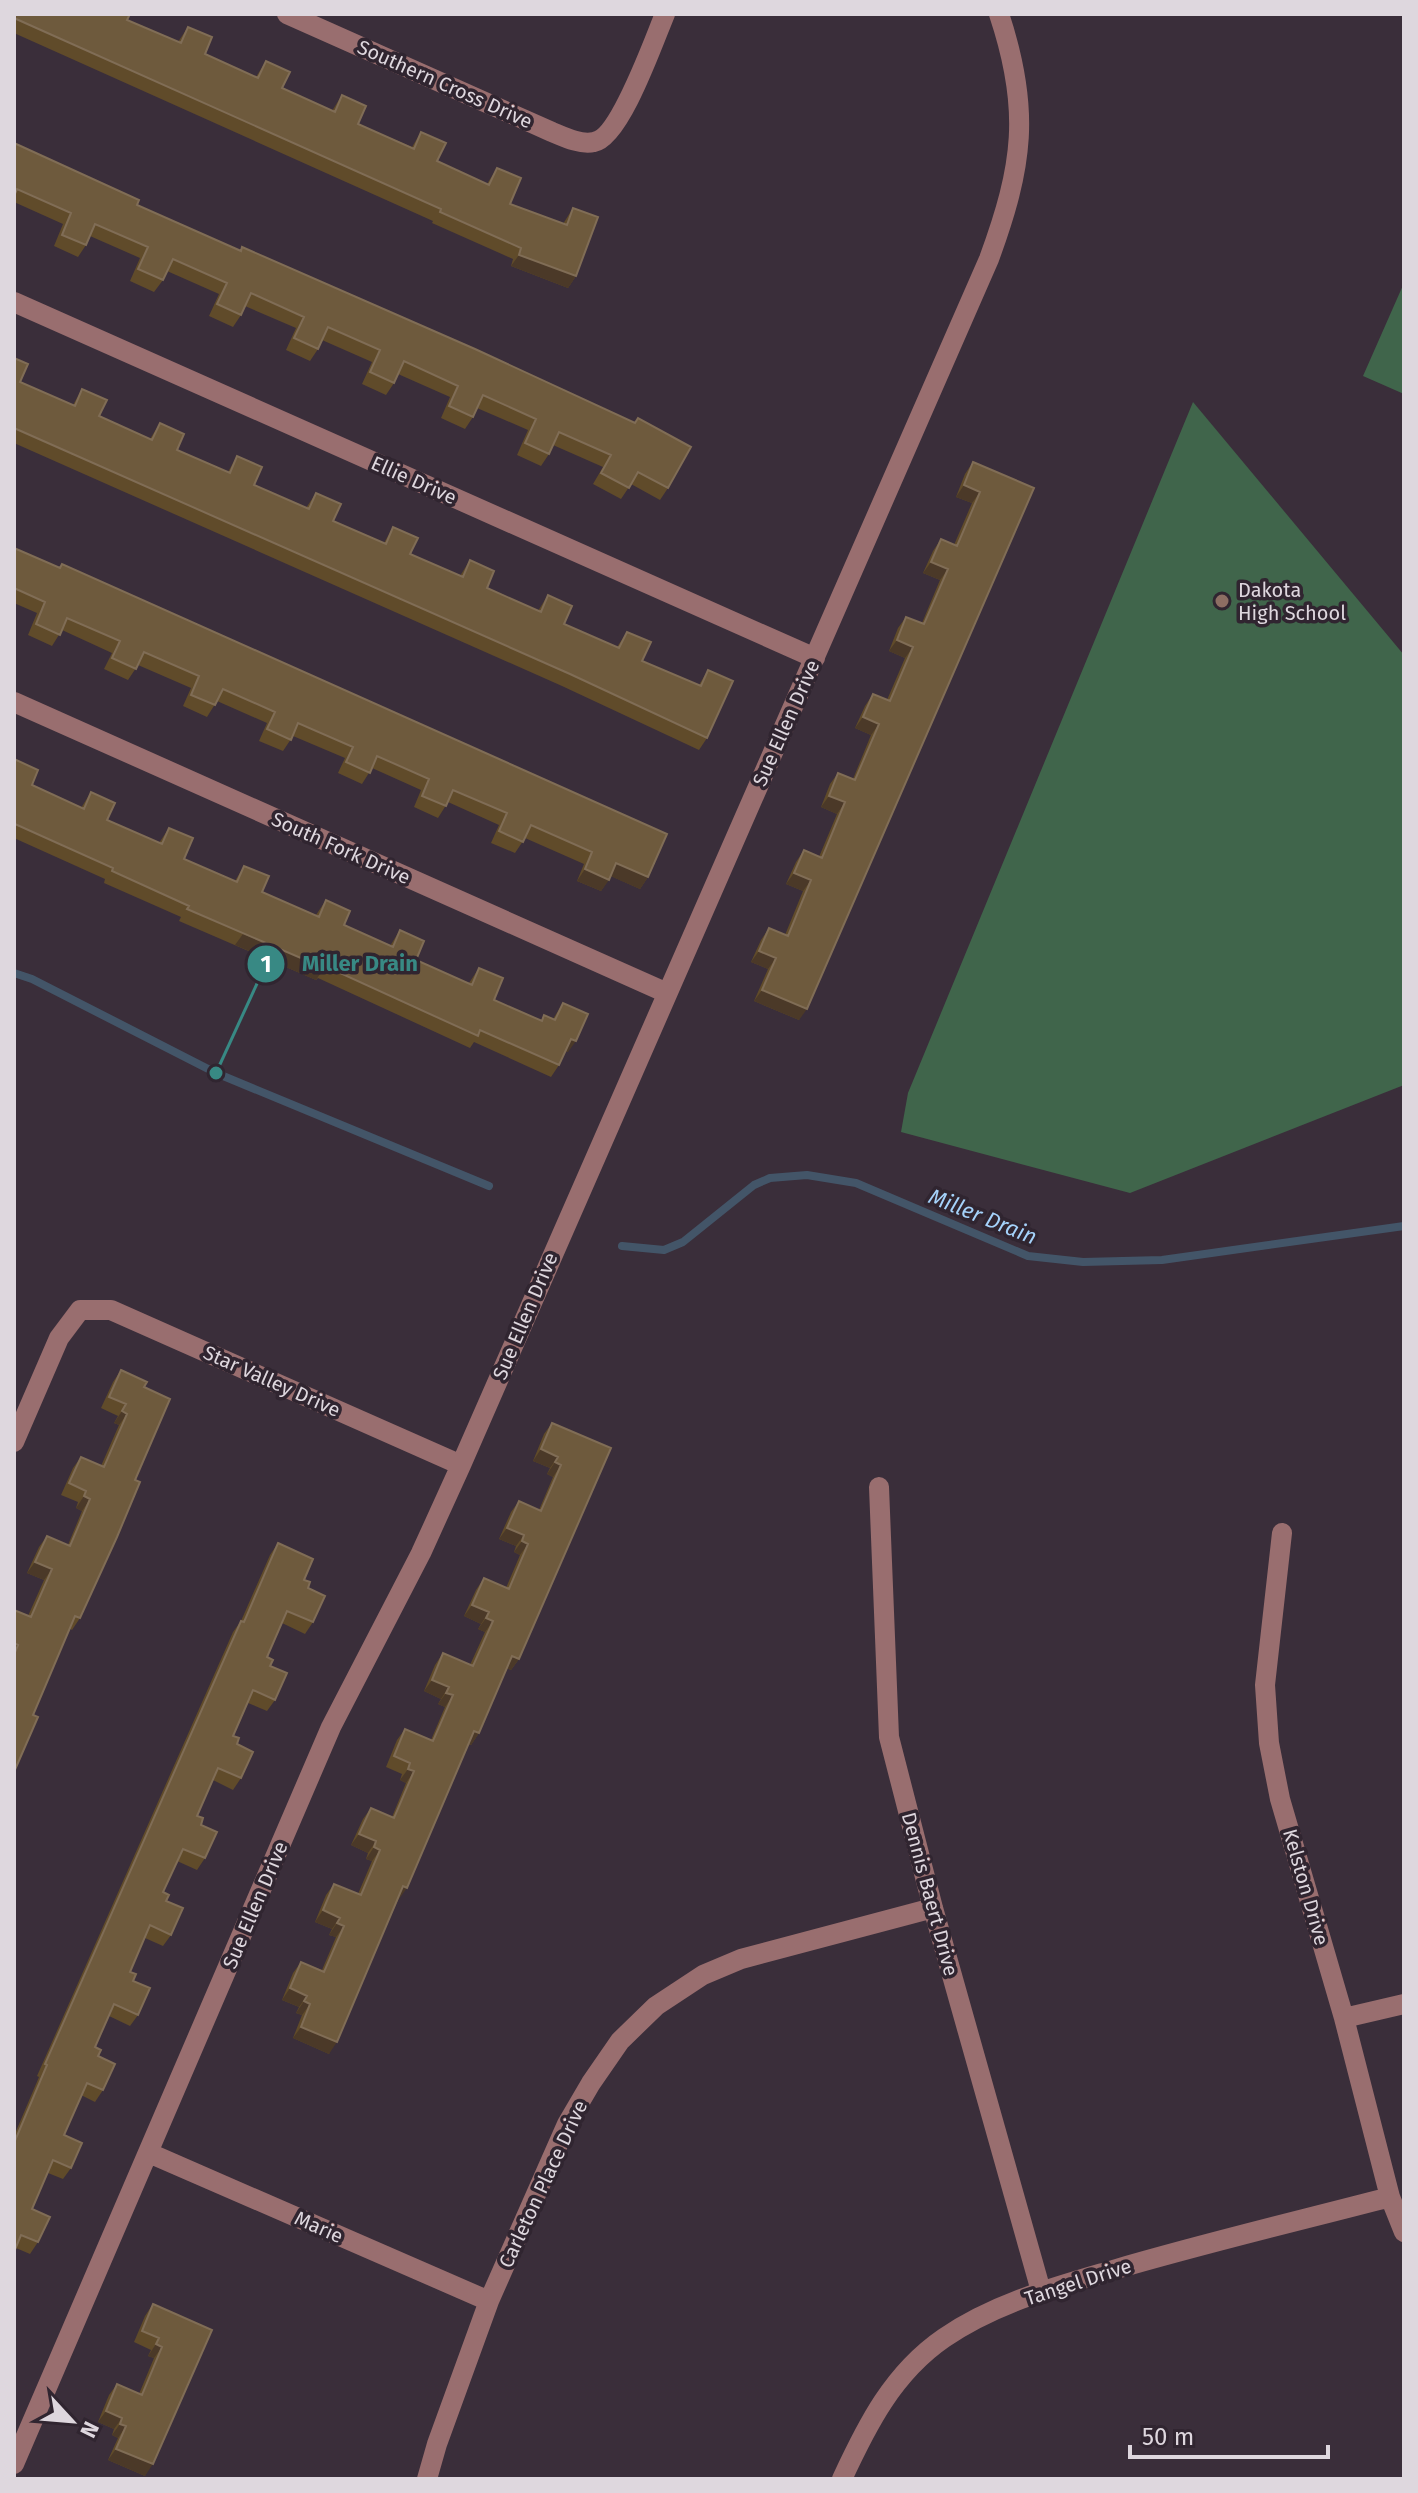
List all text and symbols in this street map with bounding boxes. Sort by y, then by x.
street label: Southern Cross Drive [354,35,536,133]
street label: Ellie Drive [368,451,460,509]
place label: Dakota High School [1238,578,1346,625]
marker: Dakota High School [1213,592,1231,610]
street label: Sue Ellen Drive [747,656,825,790]
street label: South Fork Drive [268,807,414,889]
callout: Miller Drain [246,941,434,987]
text: 1 [260,950,272,978]
text: Miller Drain [302,950,418,977]
water label: Miller Drain [925,1183,1041,1250]
street label: Sue Ellen Drive [487,1249,563,1383]
street label: Star Valley Drive [200,1340,344,1422]
street label: Dennis Baert Drive [897,1809,963,1979]
street label: Kelston Drive [1278,1826,1334,1948]
street label: Sue Ellen Drive [217,1838,293,1972]
street label: Carleton Place Drive [494,2096,592,2272]
street label: Marie [291,2206,347,2248]
street label: Tangel Drive [1022,2253,1134,2311]
north arrow [32,2381,112,2461]
scale bar [1130,2409,1328,2459]
text: N [74,2417,105,2442]
text: 50 m [1142,2423,1194,2451]

